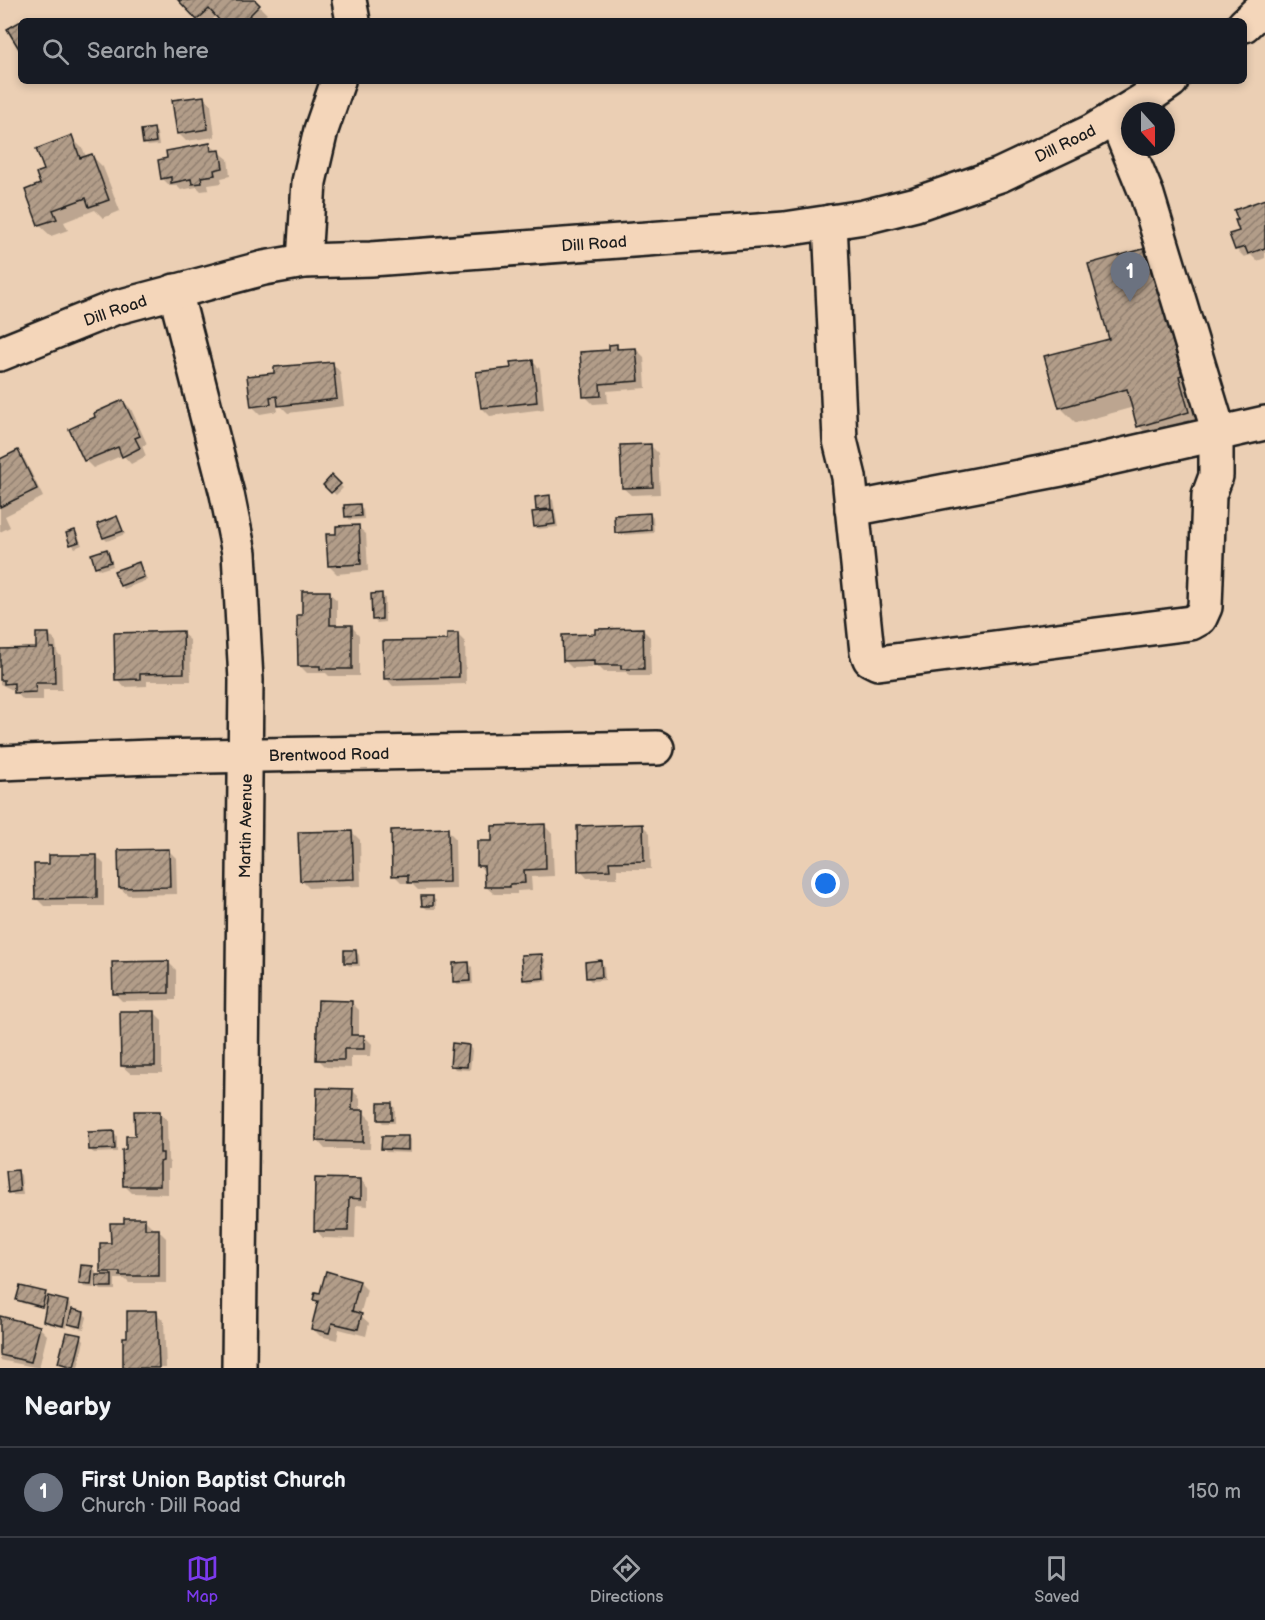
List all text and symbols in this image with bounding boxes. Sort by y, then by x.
search box [18,18,1247,84]
icon: search [39,35,72,68]
text: Search here [87,38,209,65]
north arrow [1121,102,1175,156]
street label: Dill Road [1032,121,1099,167]
street label: Dill Road [561,233,627,256]
pin: 1 [1110,252,1150,302]
street label: Dill Road [81,292,150,331]
street label: Brentwood Road [268,745,390,766]
street label: Martin Avenue [236,773,257,878]
your location [811,869,840,898]
text: Nearby [24,1392,111,1423]
text: First Union Baptist Church [81,1467,346,1494]
text: 1 [39,1480,48,1504]
text: 150 m [1188,1480,1241,1504]
text: Church · Dill Road [81,1494,241,1518]
tab: Map [186,1552,219,1607]
tab: Directions [590,1552,663,1607]
tab: Saved [1034,1552,1079,1607]

